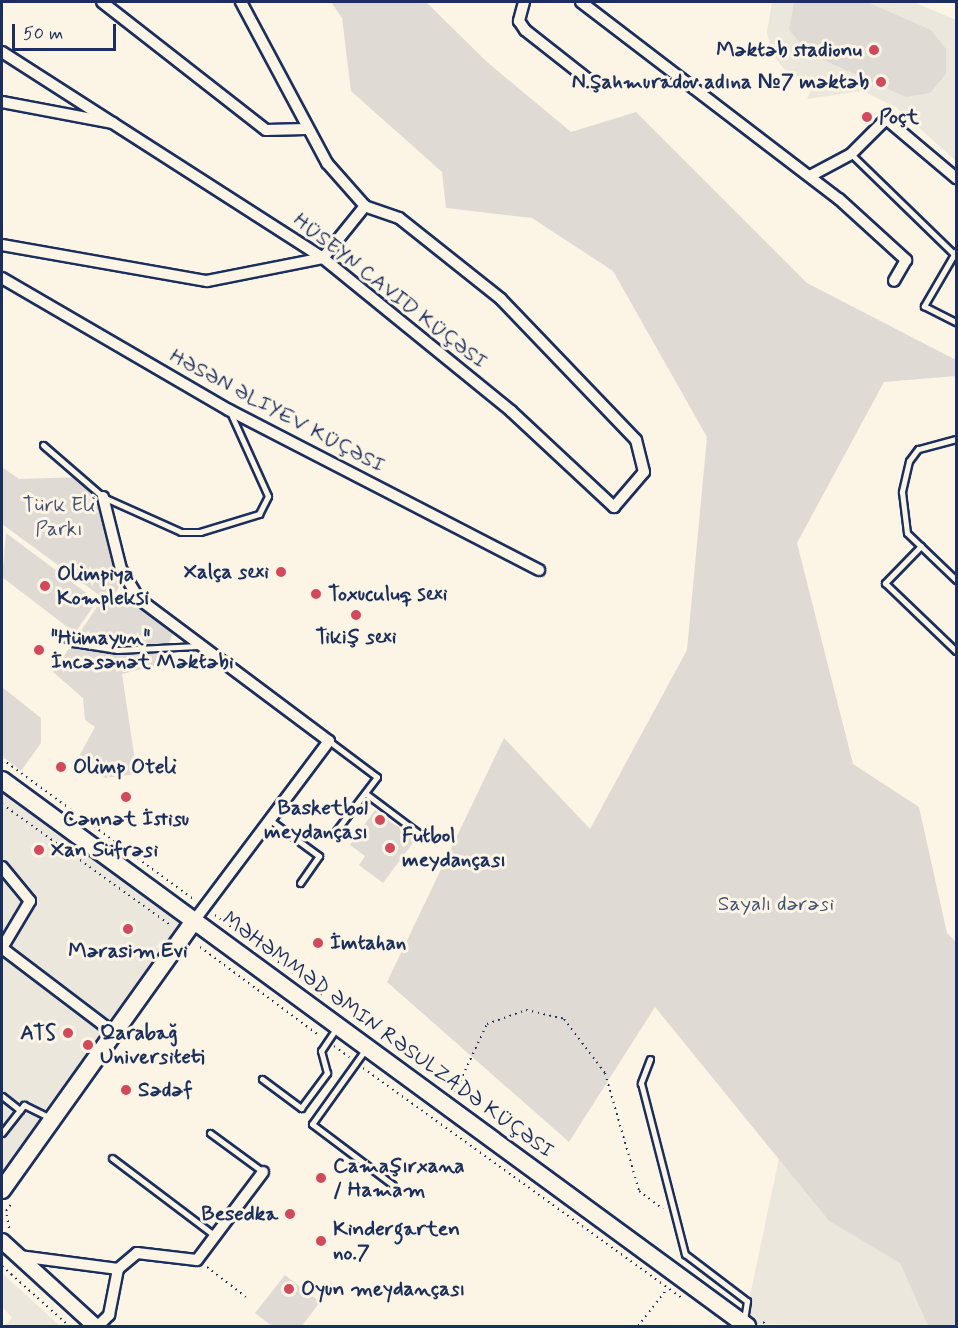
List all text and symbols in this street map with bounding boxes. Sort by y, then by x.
scale bar [15,12,118,50]
text: 50 m [23,22,63,46]
place label: Məktəb stadionu [716,37,862,63]
marker: Məktəb stadionu [867,43,881,57]
place label: N.Şahmuradov adına №7 məktəb [572,69,869,95]
marker: N.Şahmuradov adına №7 məktəb [874,75,888,89]
place label: Poçt [879,104,919,130]
marker: Poçt [860,110,874,124]
street label: HÜSEYN CAVID KÜÇƏSI [288,207,492,375]
street label: HƏSƏN ƏLIYEV KÜÇƏSI [165,344,389,478]
park label: Türk Eli Parkı [22,492,96,542]
place label: Xalça sexi [184,559,269,585]
place label: Olimpiya Kompleksi [57,561,149,611]
marker: Xalça sexi [274,565,288,579]
marker: Olimpiya Kompleksi [38,579,52,593]
place label: Toxuculuq sexi [328,581,448,607]
marker: Toxuculuq sexi [309,587,323,601]
marker: Tikiş sexi [349,608,363,622]
place label: Tikiş sexi [315,624,397,650]
place label: "Hümayun" İncəsənət Məktəbi [51,625,232,675]
marker: "Hümayun" İncəsənət Məktəbi [32,643,46,657]
place label: Olimp Oteli [73,754,179,780]
marker: Olimp Oteli [54,760,68,774]
marker: Cənnət İstisu [119,790,133,804]
place label: Basketbol meydançası [264,795,368,845]
place label: Cənnət İstisu [63,806,189,832]
marker: Basketbol meydançası [373,813,387,827]
place label: Futbol meydançası [402,823,506,873]
place label: Xan Süfrəsi [51,837,158,863]
marker: Futbol meydançası [383,841,397,855]
marker: Xan Süfrəsi [32,843,46,857]
park label: Sayalı dərəsi [718,891,834,917]
street label: MƏHƏMMƏD ƏMIN RƏSULZADƏ KÜÇƏSI [218,907,558,1163]
marker: Mərasim Evi [121,922,135,936]
place label: İmtahan [330,930,406,956]
marker: İmtahan [311,936,325,950]
place label: Mərasim Evi [68,938,188,964]
place label: ATS [20,1020,56,1046]
place label: Qarabağ Universiteti [100,1020,205,1070]
marker: ATS [61,1026,75,1040]
marker: Qarabağ Universiteti [81,1038,95,1052]
place label: Sədəf [138,1077,192,1103]
marker: Sədəf [119,1083,133,1097]
place label: Camaşırxana / Hamam [333,1153,465,1203]
marker: Camaşırxana / Hamam [314,1171,328,1185]
place label: Besedka [201,1201,278,1227]
marker: Besedka [283,1207,297,1221]
place label: Kindergarten no.7 [333,1216,460,1266]
marker: Kindergarten no.7 [314,1234,328,1248]
place label: Oyun meydançası [301,1276,454,1302]
marker: Oyun meydançası [282,1282,296,1296]

